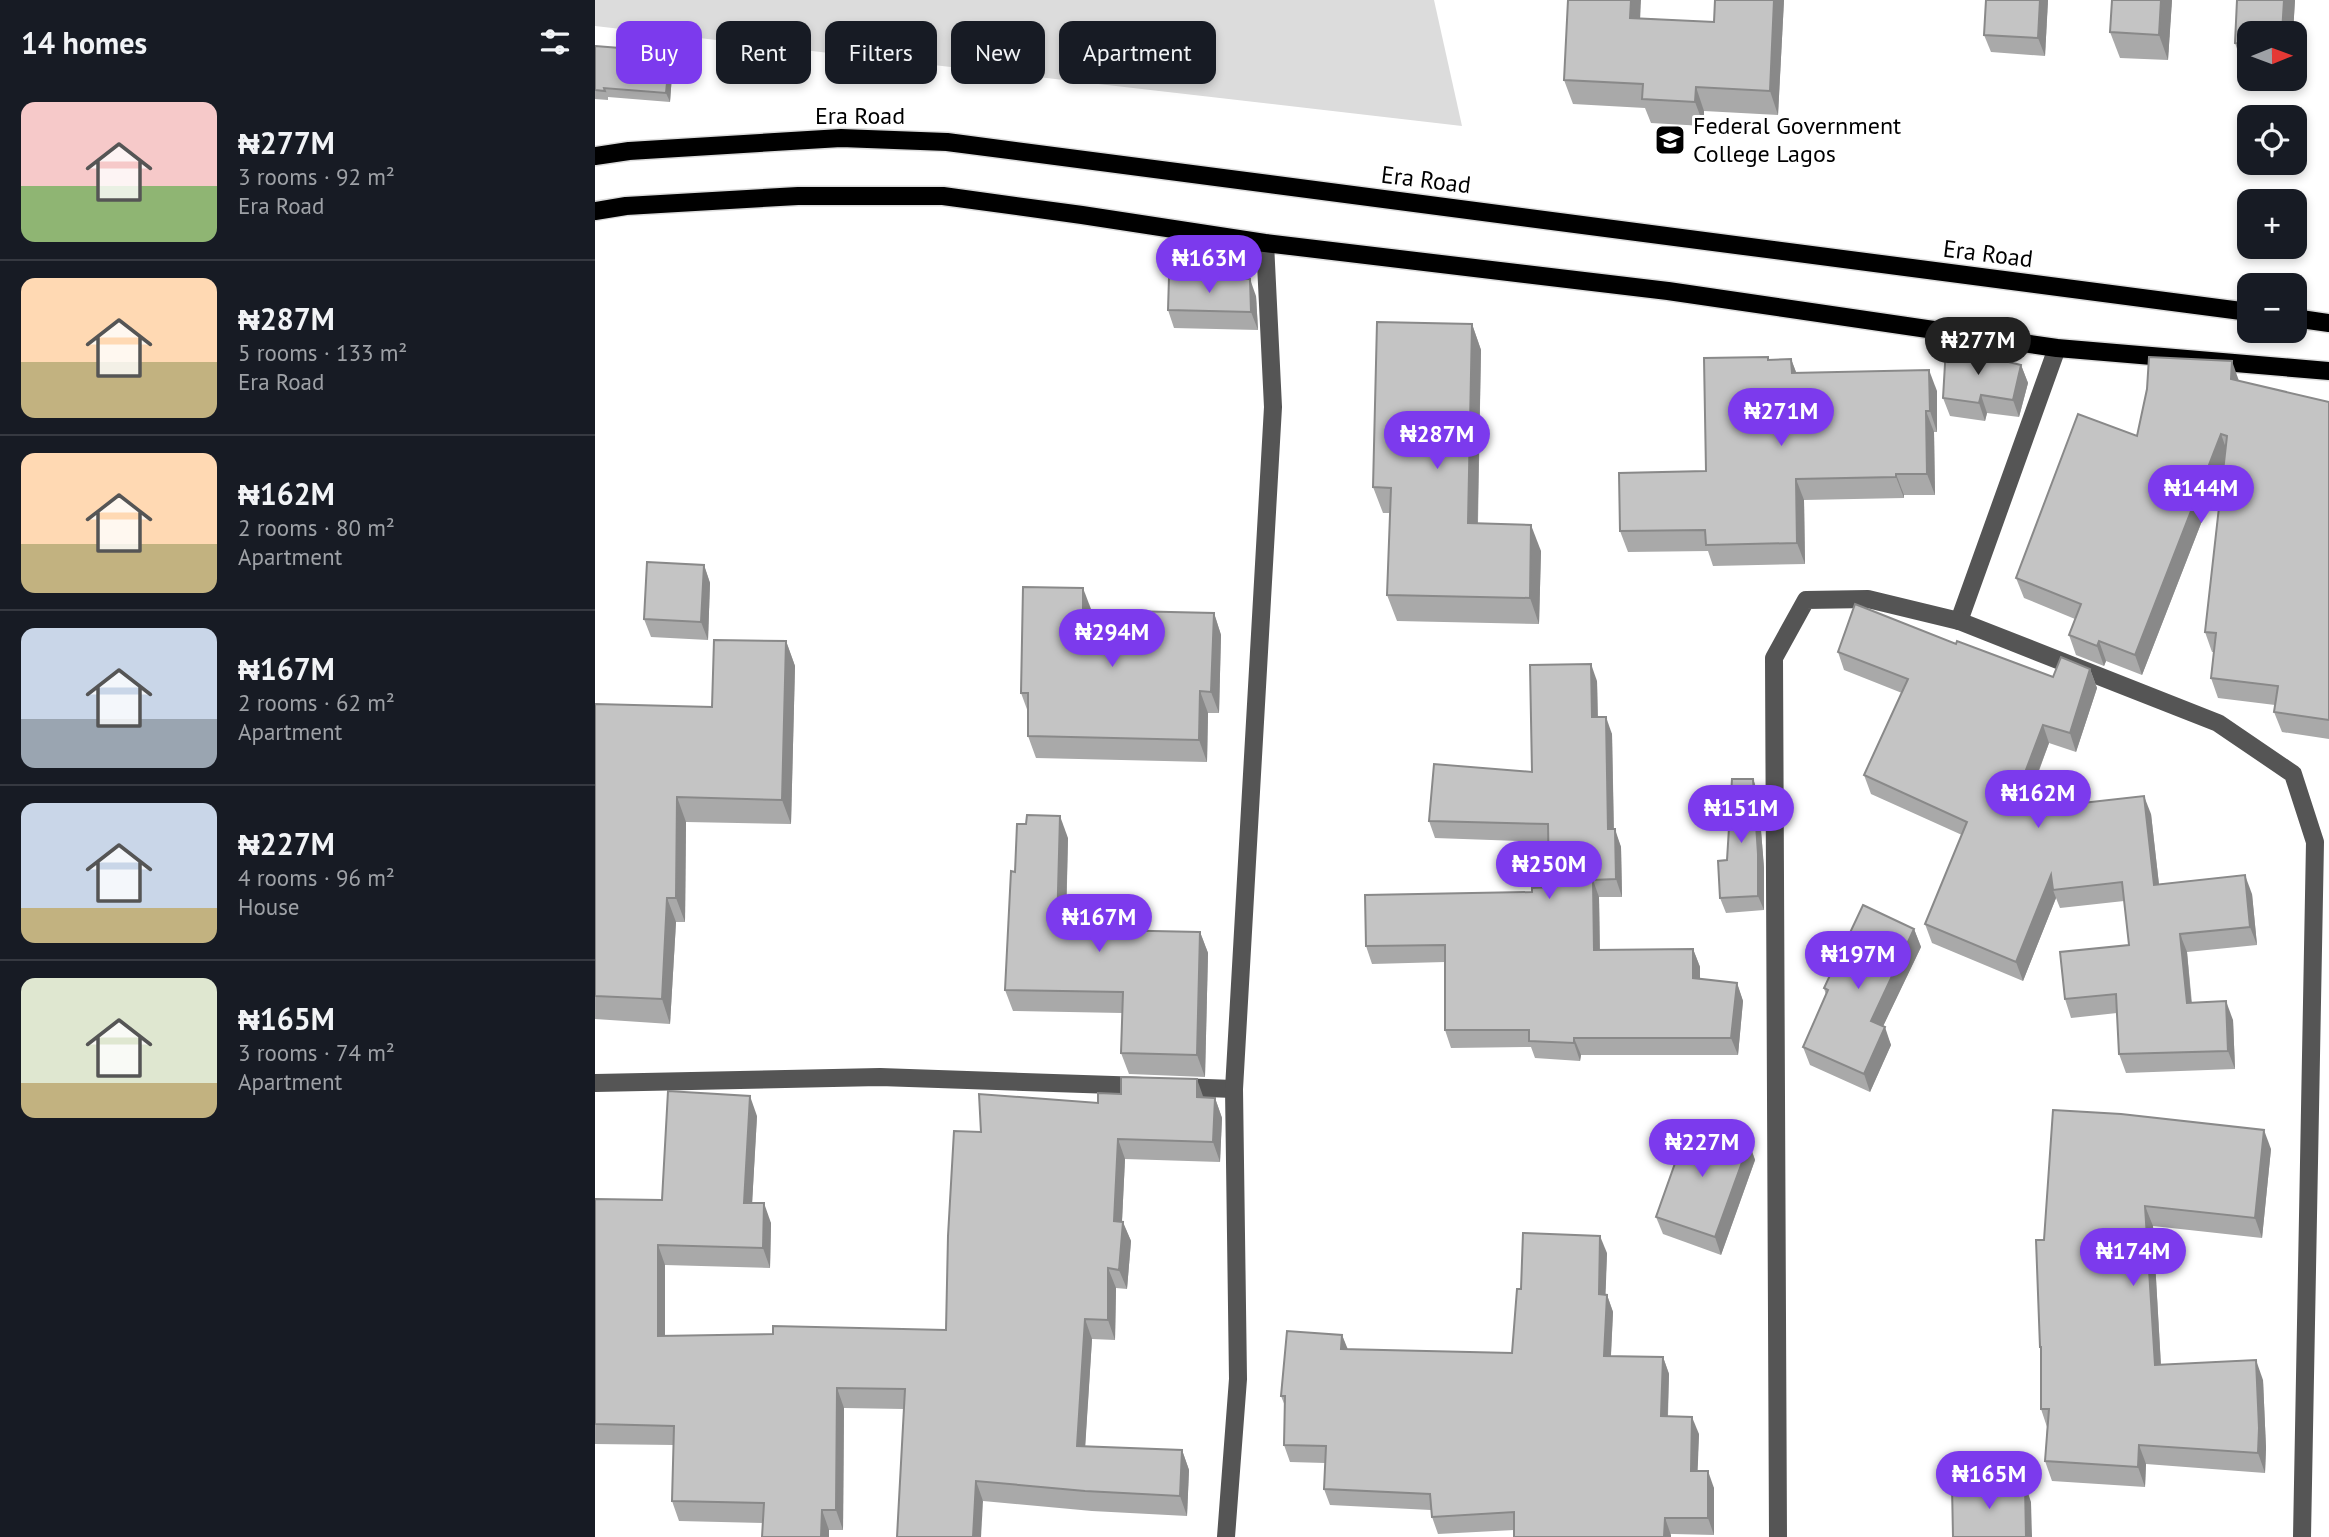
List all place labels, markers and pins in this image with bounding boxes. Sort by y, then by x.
place label: Federal Government College Lagos [1693,110,1901,169]
school or university icon: Federal Government College Lagos [1653,123,1687,157]
pin: ₦163M [1160,236,1258,295]
pin: ₦277M [1929,318,2027,377]
pin: ₦271M [1732,388,1830,448]
pin: ₦287M [1388,412,1486,471]
pin: ₦144M [2152,466,2250,525]
pin: ₦294M [1063,610,1161,669]
pin: ₦162M [1989,770,2087,830]
pin: ₦151M [1692,786,1790,845]
pin: ₦250M [1500,842,1598,901]
pin: ₦167M [1050,894,1148,954]
pin: ₦197M [1809,932,1907,991]
pin: ₦227M [1653,1120,1751,1179]
pin: ₦174M [2084,1228,2182,1288]
pin: ₦165M [1940,1452,2038,1511]

